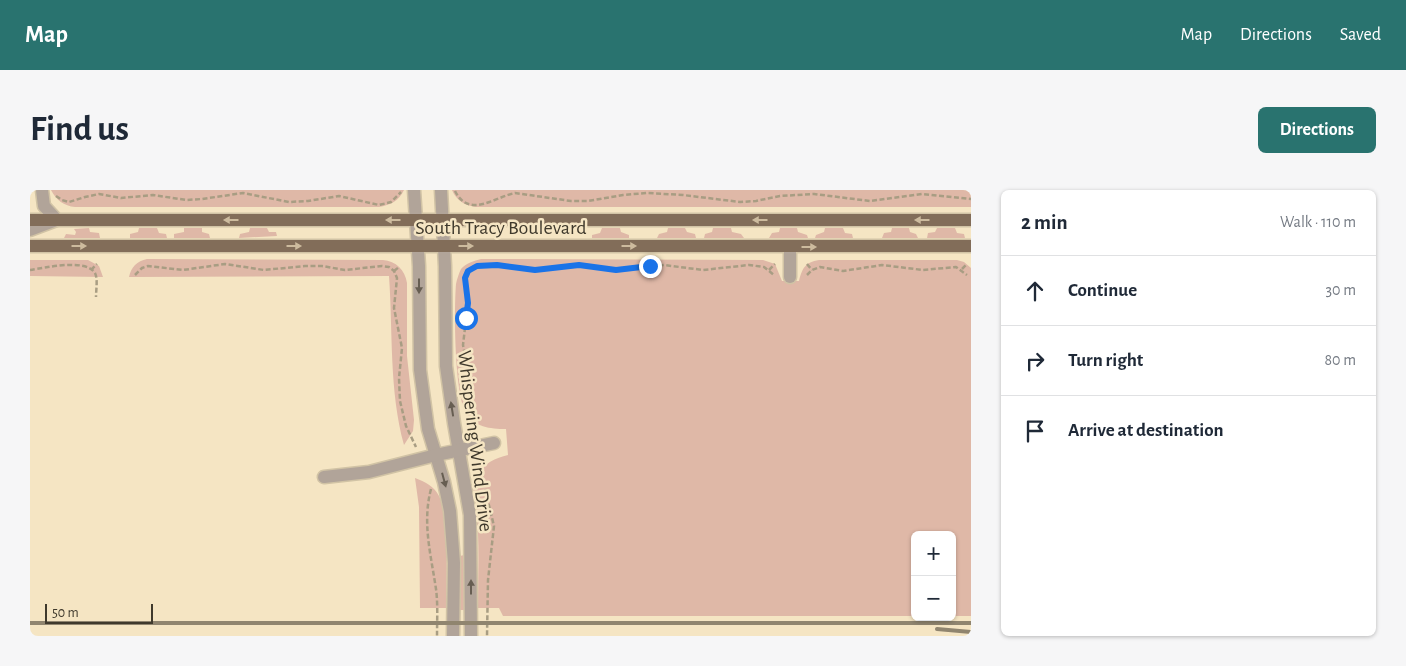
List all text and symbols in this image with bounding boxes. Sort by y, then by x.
text: Map [25,23,68,47]
text: Map [1181,26,1212,44]
text: Directions [1240,26,1312,44]
text: Saved [1340,26,1381,44]
button: Directions [1258,107,1376,153]
text: Find us [30,112,129,147]
text: 2 min [1021,212,1068,233]
text: Walk · 110 m [1280,214,1356,230]
one-way arrow [222,216,238,224]
one-way arrow [385,216,401,224]
one-way arrow [752,216,768,224]
one-way arrow [914,216,930,224]
street label: South Tracy Boulevard [415,218,587,238]
one-way arrow [71,242,87,250]
one-way arrow [286,242,302,250]
one-way arrow [458,242,474,250]
one-way arrow [621,242,637,250]
one-way arrow [801,243,817,251]
route end [639,255,662,278]
icon: ahead [1021,277,1049,305]
one-way arrow [415,278,423,294]
text: Continue [1068,281,1137,300]
text: 30 m [1326,282,1356,298]
route start [455,307,478,330]
icon: right [1021,347,1049,375]
street label: Whispering Wind Drive [454,349,496,533]
text: Turn right [1068,351,1143,370]
text: 80 m [1325,352,1356,368]
one-way arrow [447,400,455,416]
icon: arrive [1021,417,1049,445]
text: Arrive at destination [1068,421,1224,440]
one-way arrow [440,473,448,488]
map controls [911,531,956,621]
button: + [911,531,956,576]
button: − [911,576,956,621]
one-way arrow [467,579,475,595]
scale bar [45,601,152,624]
text: 50 m [52,606,79,620]

